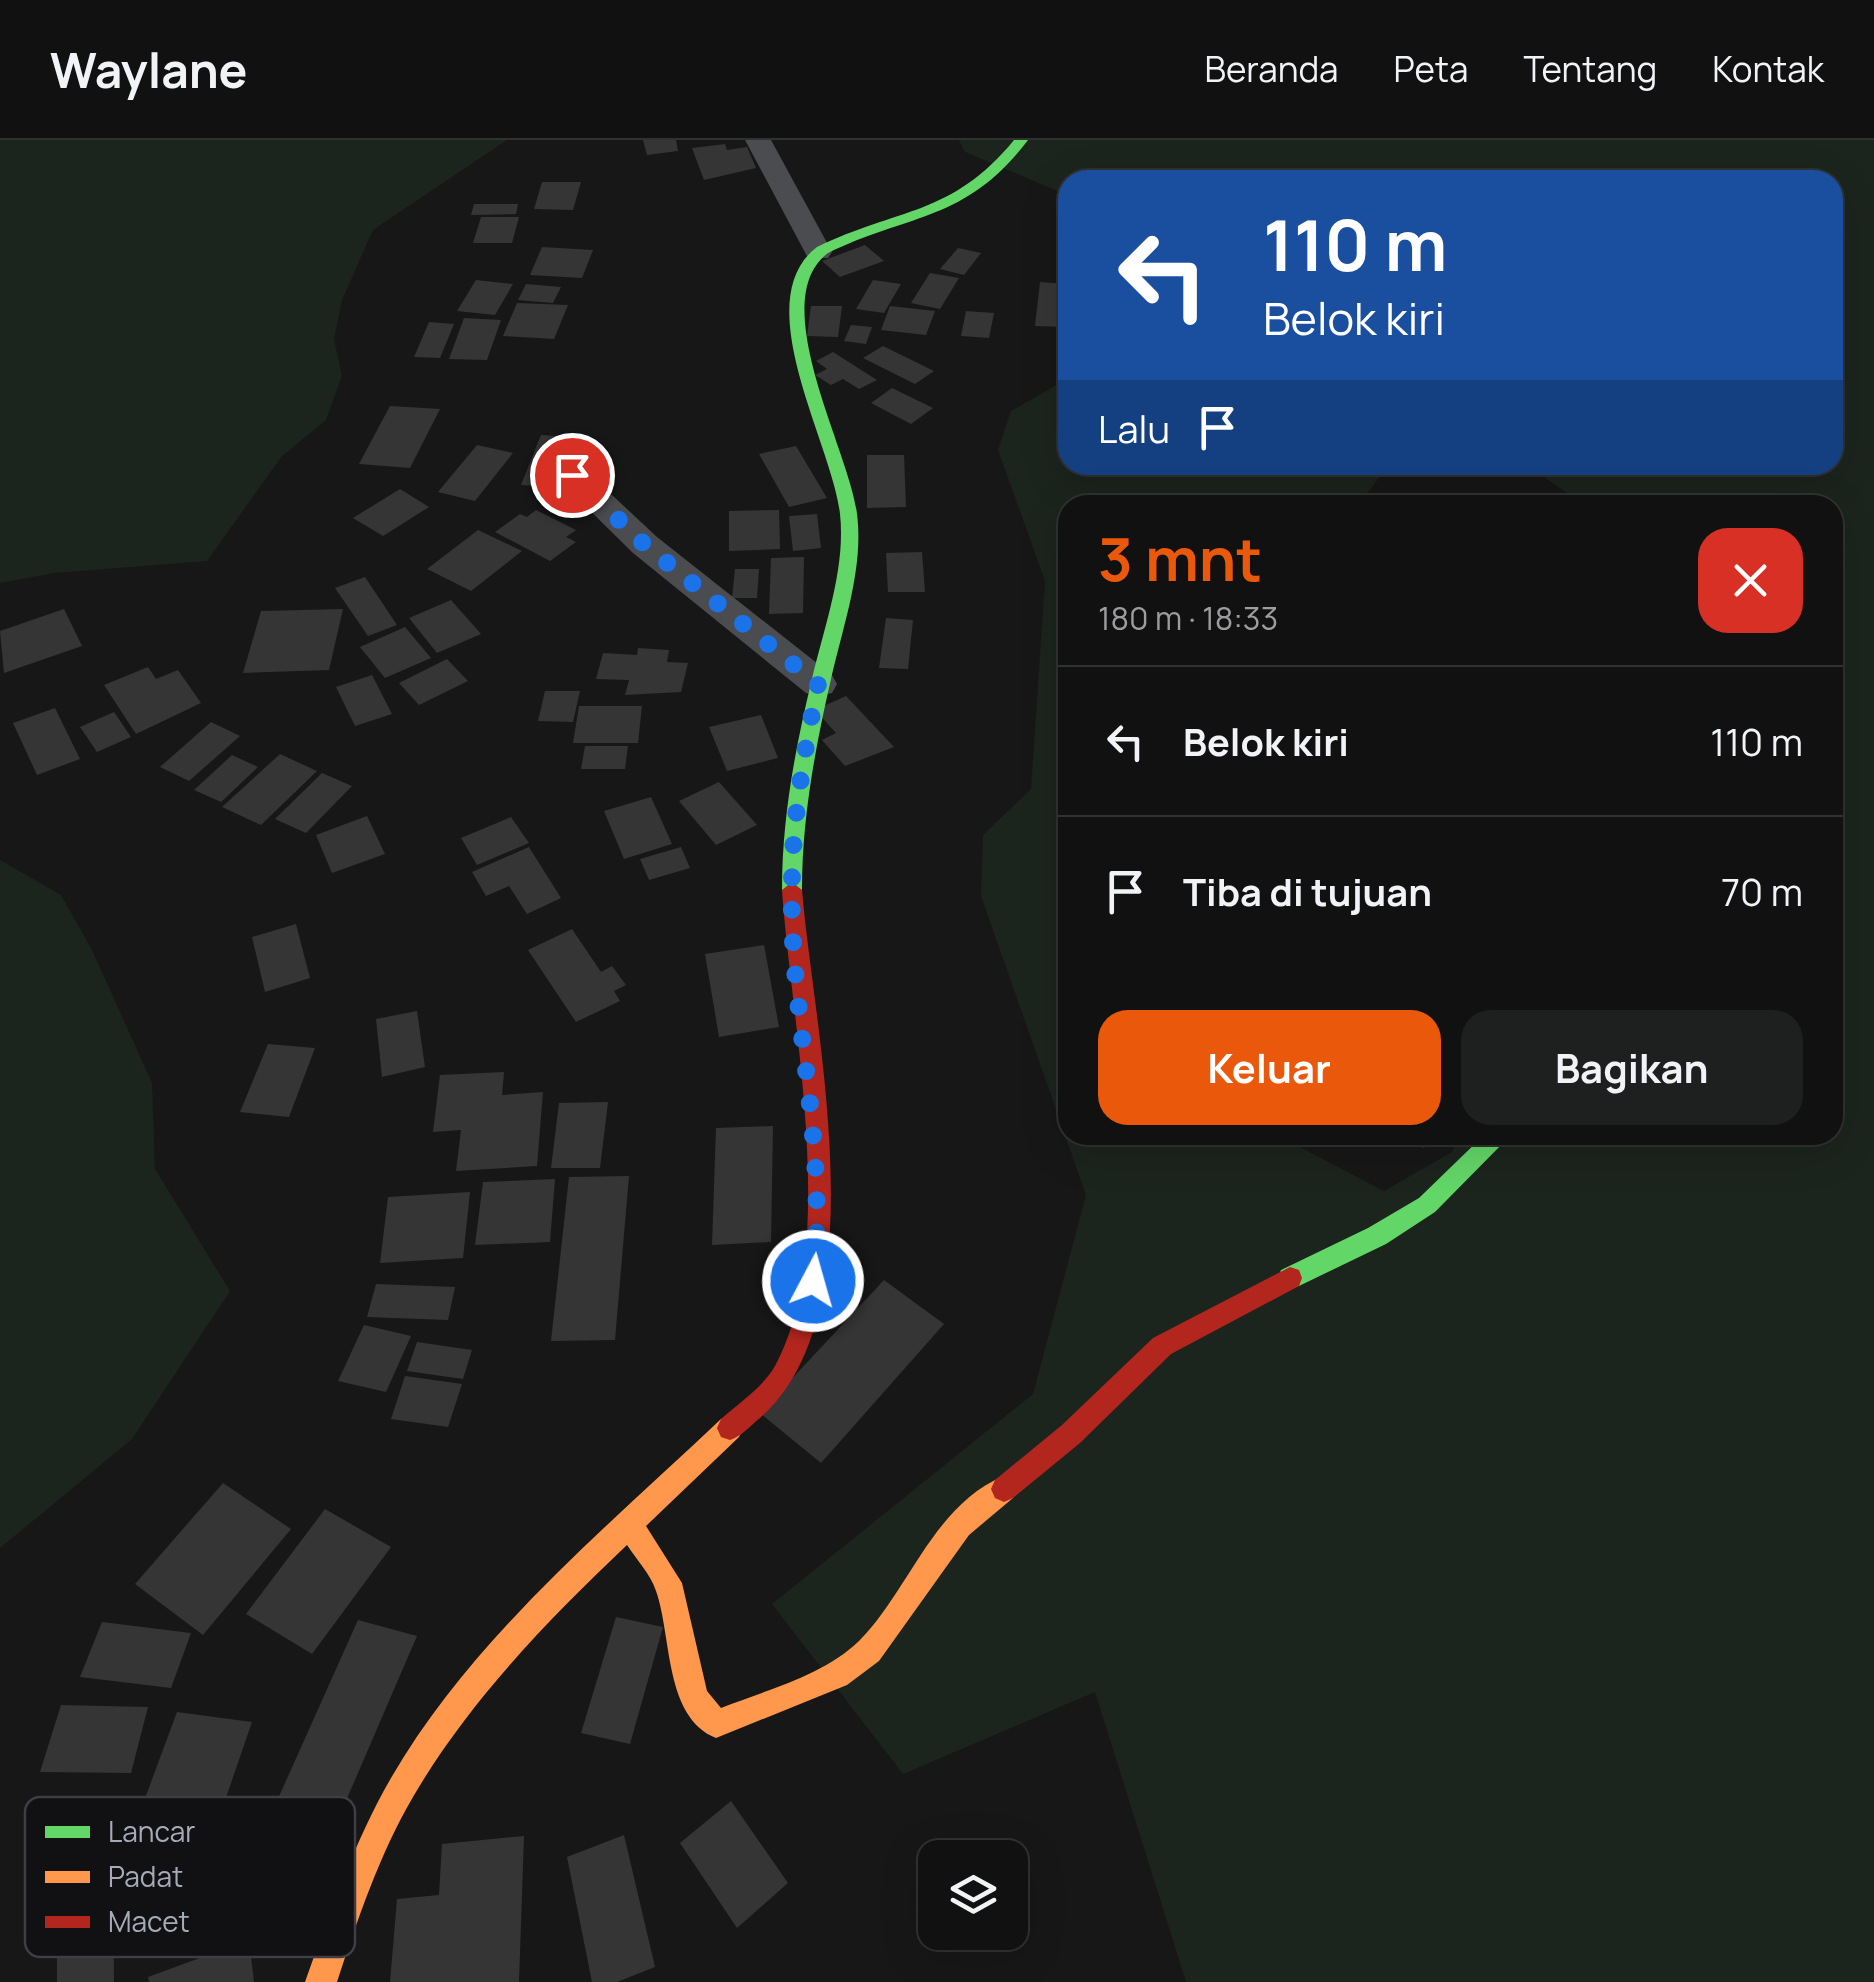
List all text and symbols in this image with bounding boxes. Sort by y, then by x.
text: Waylane [50,37,247,102]
text: Beranda [1204,45,1339,93]
text: Peta [1394,45,1469,93]
text: Tentang [1524,45,1657,93]
text: Kontak [1712,45,1824,93]
text: 110 m [1263,196,1447,292]
icon: left [1098,210,1228,340]
text: Belok kiri [1263,287,1445,349]
icon: arrive [1190,400,1245,455]
text: Lalu [1098,402,1170,454]
pin [530,433,615,518]
icon: arrive [545,448,600,503]
text: 3 mnt [1098,517,1262,599]
button: close [1698,528,1803,633]
text: 180 m · 18:33 [1098,596,1278,640]
icon: left [1098,714,1153,769]
text: Belok kiri [1183,715,1349,767]
text: 110 m [1710,715,1803,767]
icon: arrive [1098,864,1153,919]
text: Tiba di tujuan [1183,865,1432,917]
text: 70 m [1721,865,1803,917]
button: Keluar [1098,1010,1441,1125]
button: Bagikan [1461,1010,1803,1125]
position arrow [761,1229,865,1333]
legend [25,1797,355,1957]
text: Lancar [108,1812,195,1850]
map controls [918,1840,1028,1950]
button: layers [918,1840,1028,1950]
text: Padat [108,1857,183,1895]
text: Macet [108,1902,190,1940]

